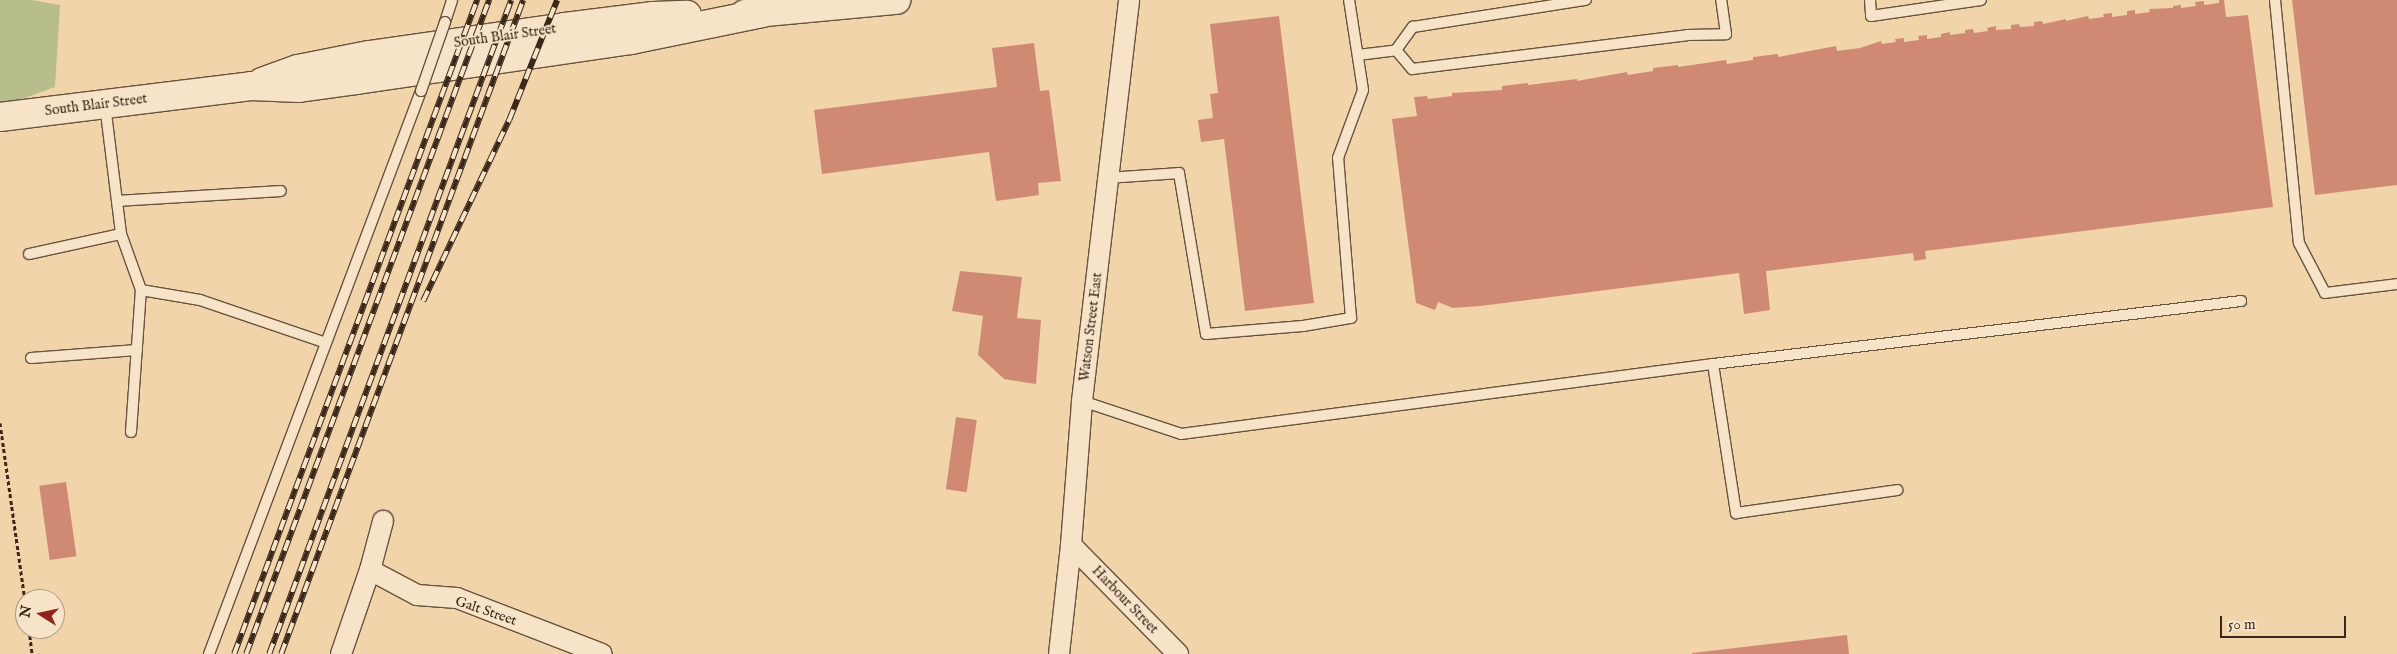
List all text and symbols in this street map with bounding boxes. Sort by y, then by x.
street label: South Blair Street [453,21,557,51]
street label: South Blair Street [44,90,148,120]
street label: Watson Street East [1076,272,1106,382]
street label: Harbour Street [1088,562,1162,638]
north arrow [15,589,65,639]
street label: Galt Street [453,593,519,629]
text: N [16,604,36,619]
scale bar [2222,606,2348,638]
text: 50 m [2228,615,2256,634]

